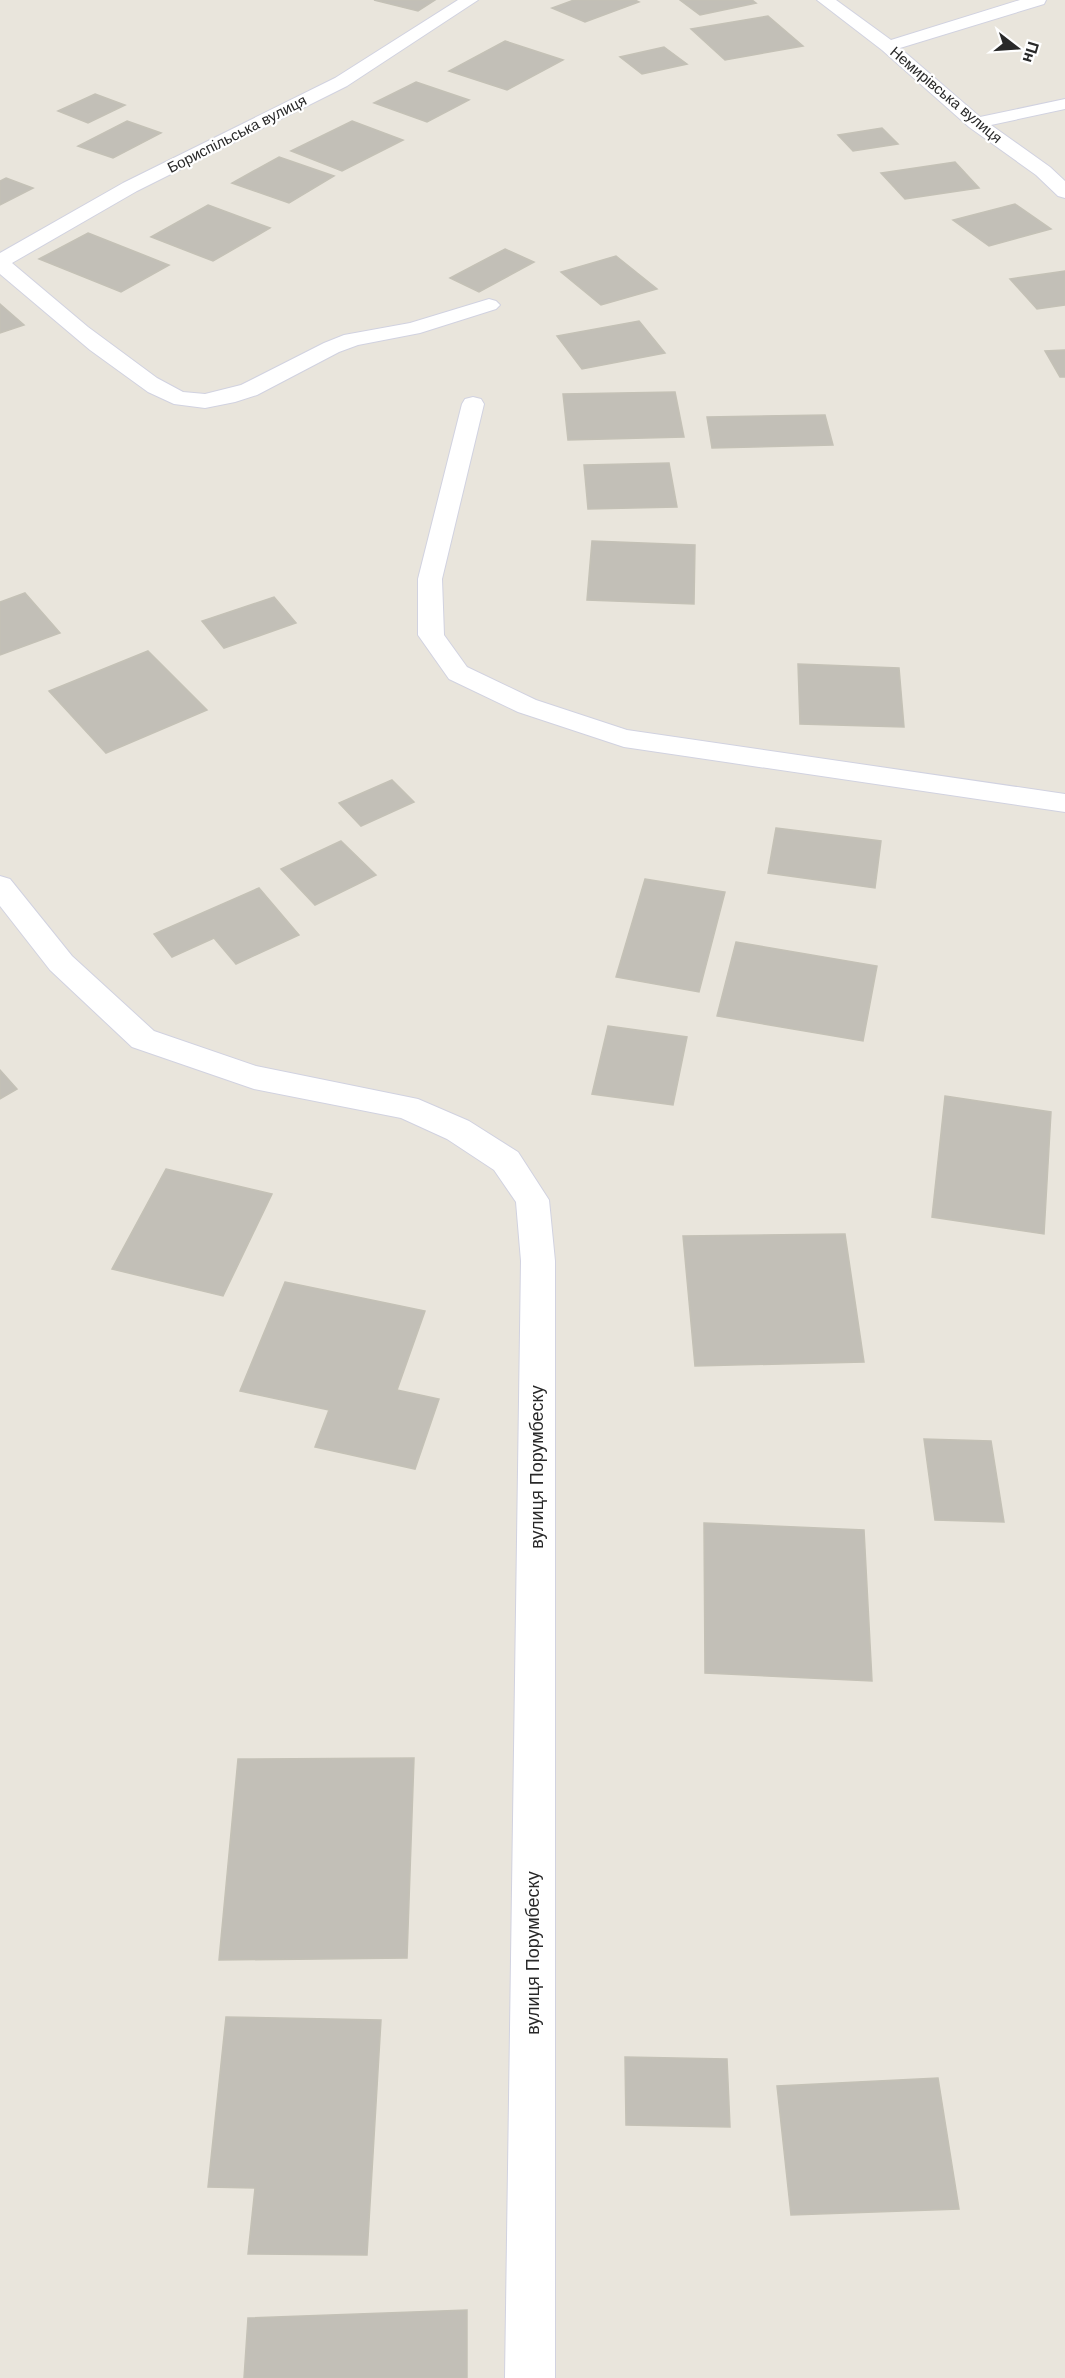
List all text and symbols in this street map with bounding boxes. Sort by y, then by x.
north arrow [987,18,1047,78]
text: Пн [1020,40,1042,65]
street label: Немирівська вулиця [887,43,1006,146]
street label: Бориспільська вулиця [164,91,309,176]
street label: вулиця Порумбеску [527,1385,547,1549]
street label: вулиця Порумбеску [523,1871,543,2035]

